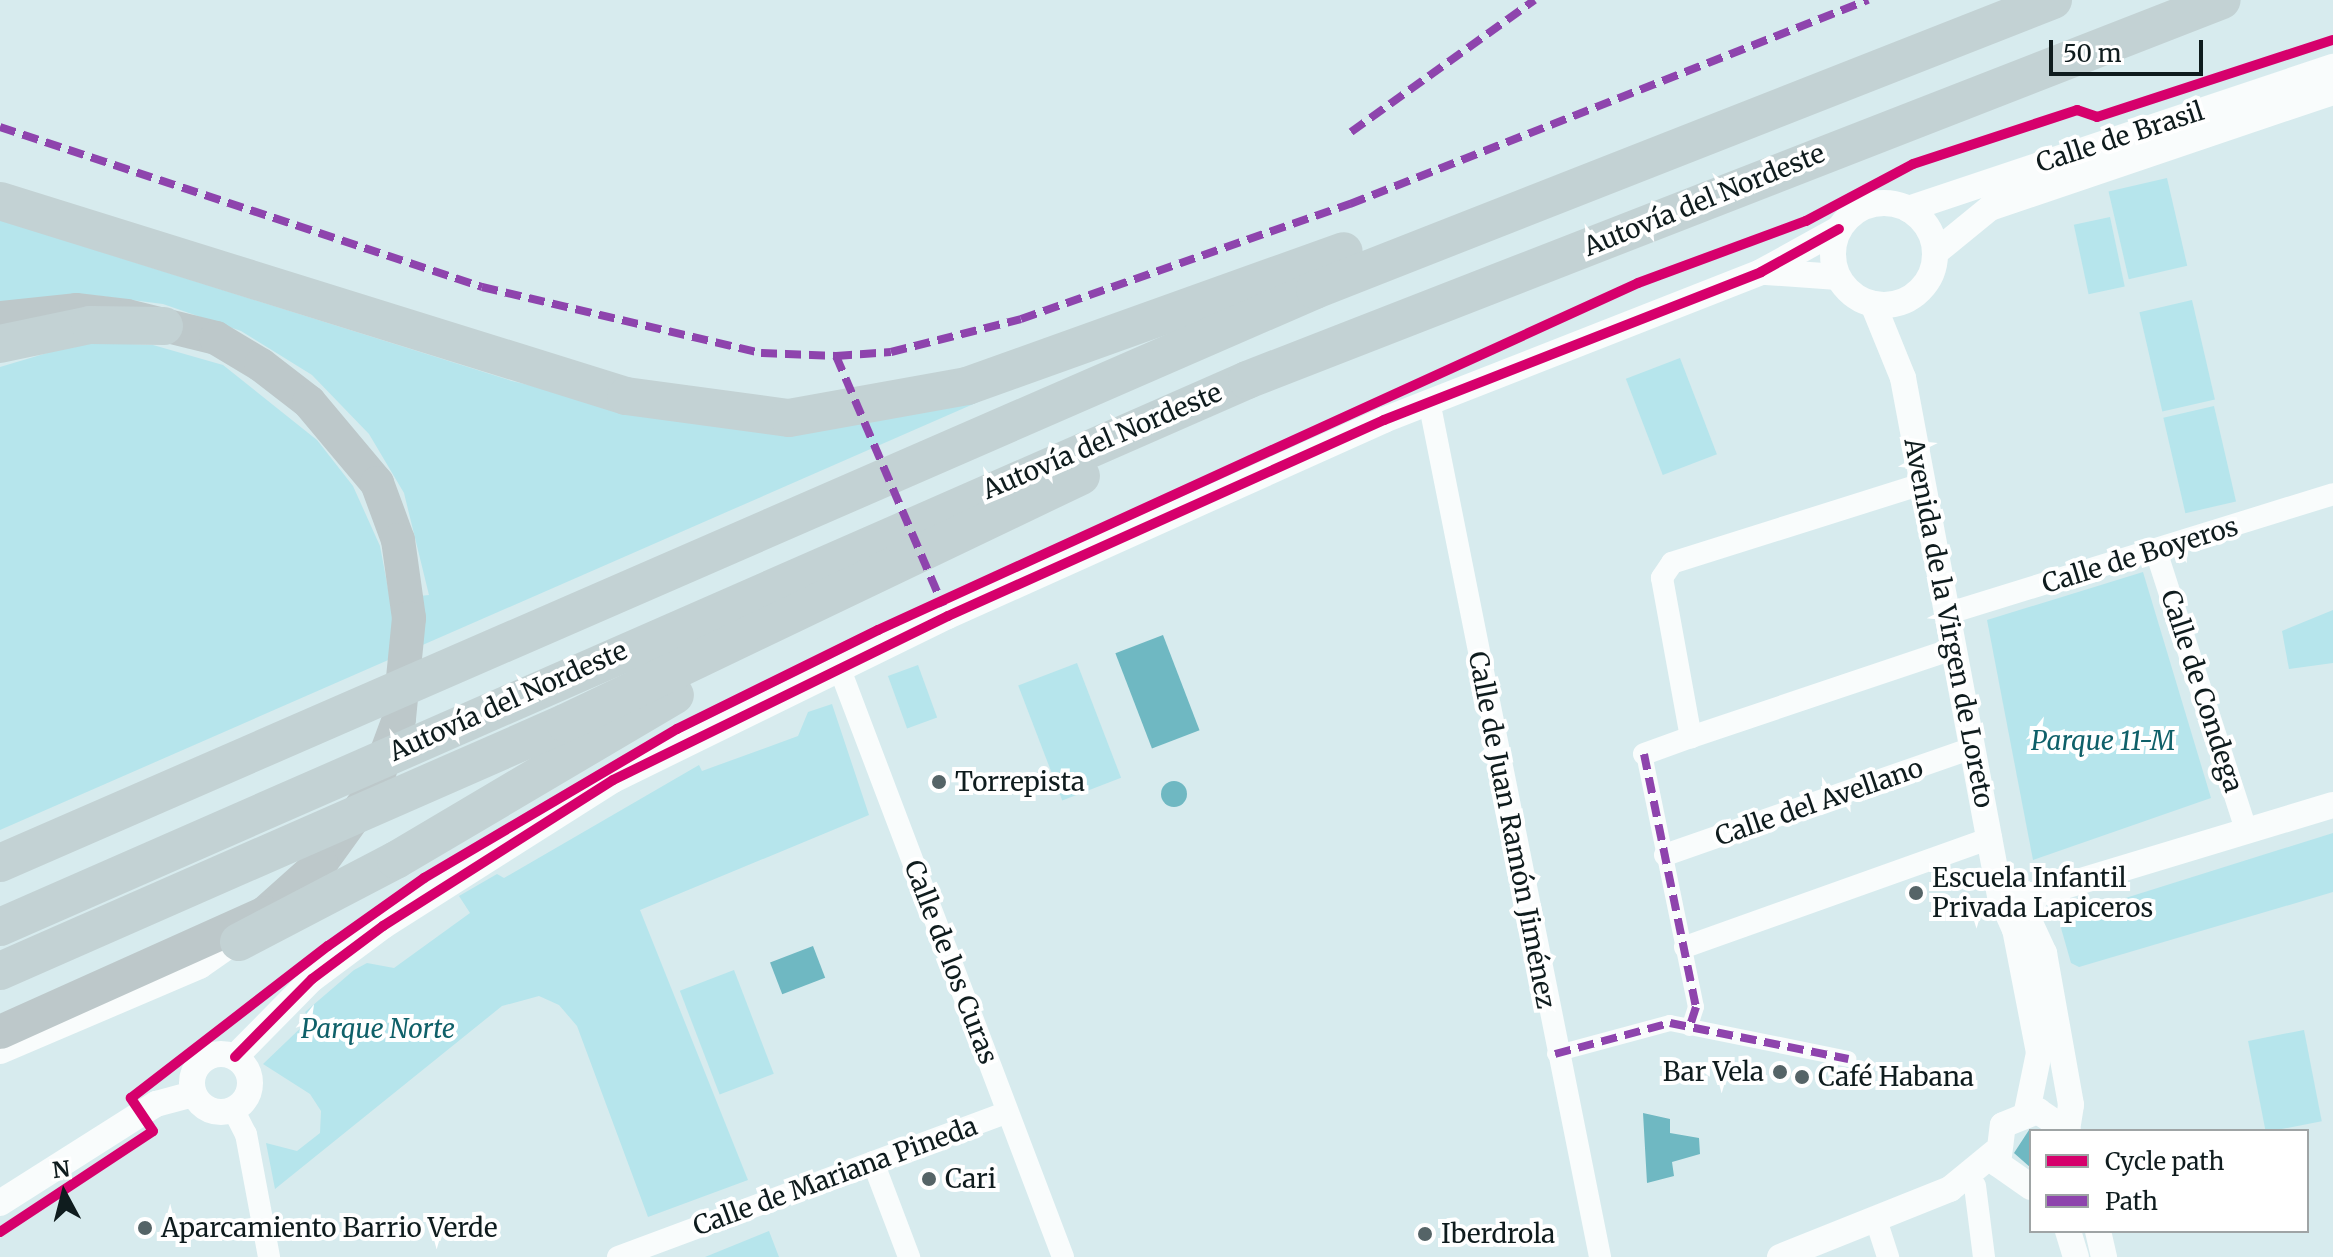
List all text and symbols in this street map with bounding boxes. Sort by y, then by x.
scale bar [2053,24,2207,74]
text: 50 m [2063,38,2122,69]
street label: Calle de Brasil [2032,95,2208,179]
street label: Autovía del Nordeste [1579,137,1829,263]
street label: Autovía del Nordeste [978,376,1226,506]
street label: Avenida de la Virgen de Loreto [1898,436,2000,810]
street label: Calle de Boyeros [2038,510,2242,600]
street label: Calle de Condega [2155,586,2249,796]
street label: Autovía del Nordeste [384,634,632,768]
street label: Calle de Juan Ramón Jiménez [1462,649,1562,1011]
park label: Parque 11-M [2031,725,2175,757]
street label: Calle del Avellano [1711,752,1927,852]
place label: Torrepista [955,766,1085,798]
marker: Torrepista [930,773,948,791]
street label: Calle de los Curas [898,856,1004,1068]
place label: Escuela Infantil Privada Lapiceros [1932,862,2153,924]
marker: Escuela Infantil Privada Lapiceros [1907,884,1925,902]
park label: Parque Norte [301,1013,455,1045]
place label: Bar Vela [1663,1056,1764,1088]
place label: Café Habana [1818,1061,1974,1093]
marker: Bar Vela [1771,1063,1789,1081]
marker: Café Habana [1793,1068,1811,1086]
street label: Calle de Mariana Pineda [689,1110,981,1242]
legend [2029,1129,2309,1233]
text: Cycle path [2105,1146,2224,1177]
north arrow [24,1153,104,1233]
text: N [51,1154,71,1184]
place label: Cari [945,1163,996,1195]
marker: Cari [920,1170,938,1188]
text: Path [2105,1186,2158,1217]
place label: Aparcamiento Barrio Verde [161,1212,498,1244]
place label: Iberdrola [1441,1218,1555,1250]
marker: Aparcamiento Barrio Verde [136,1219,154,1237]
marker: Iberdrola [1416,1225,1434,1243]

